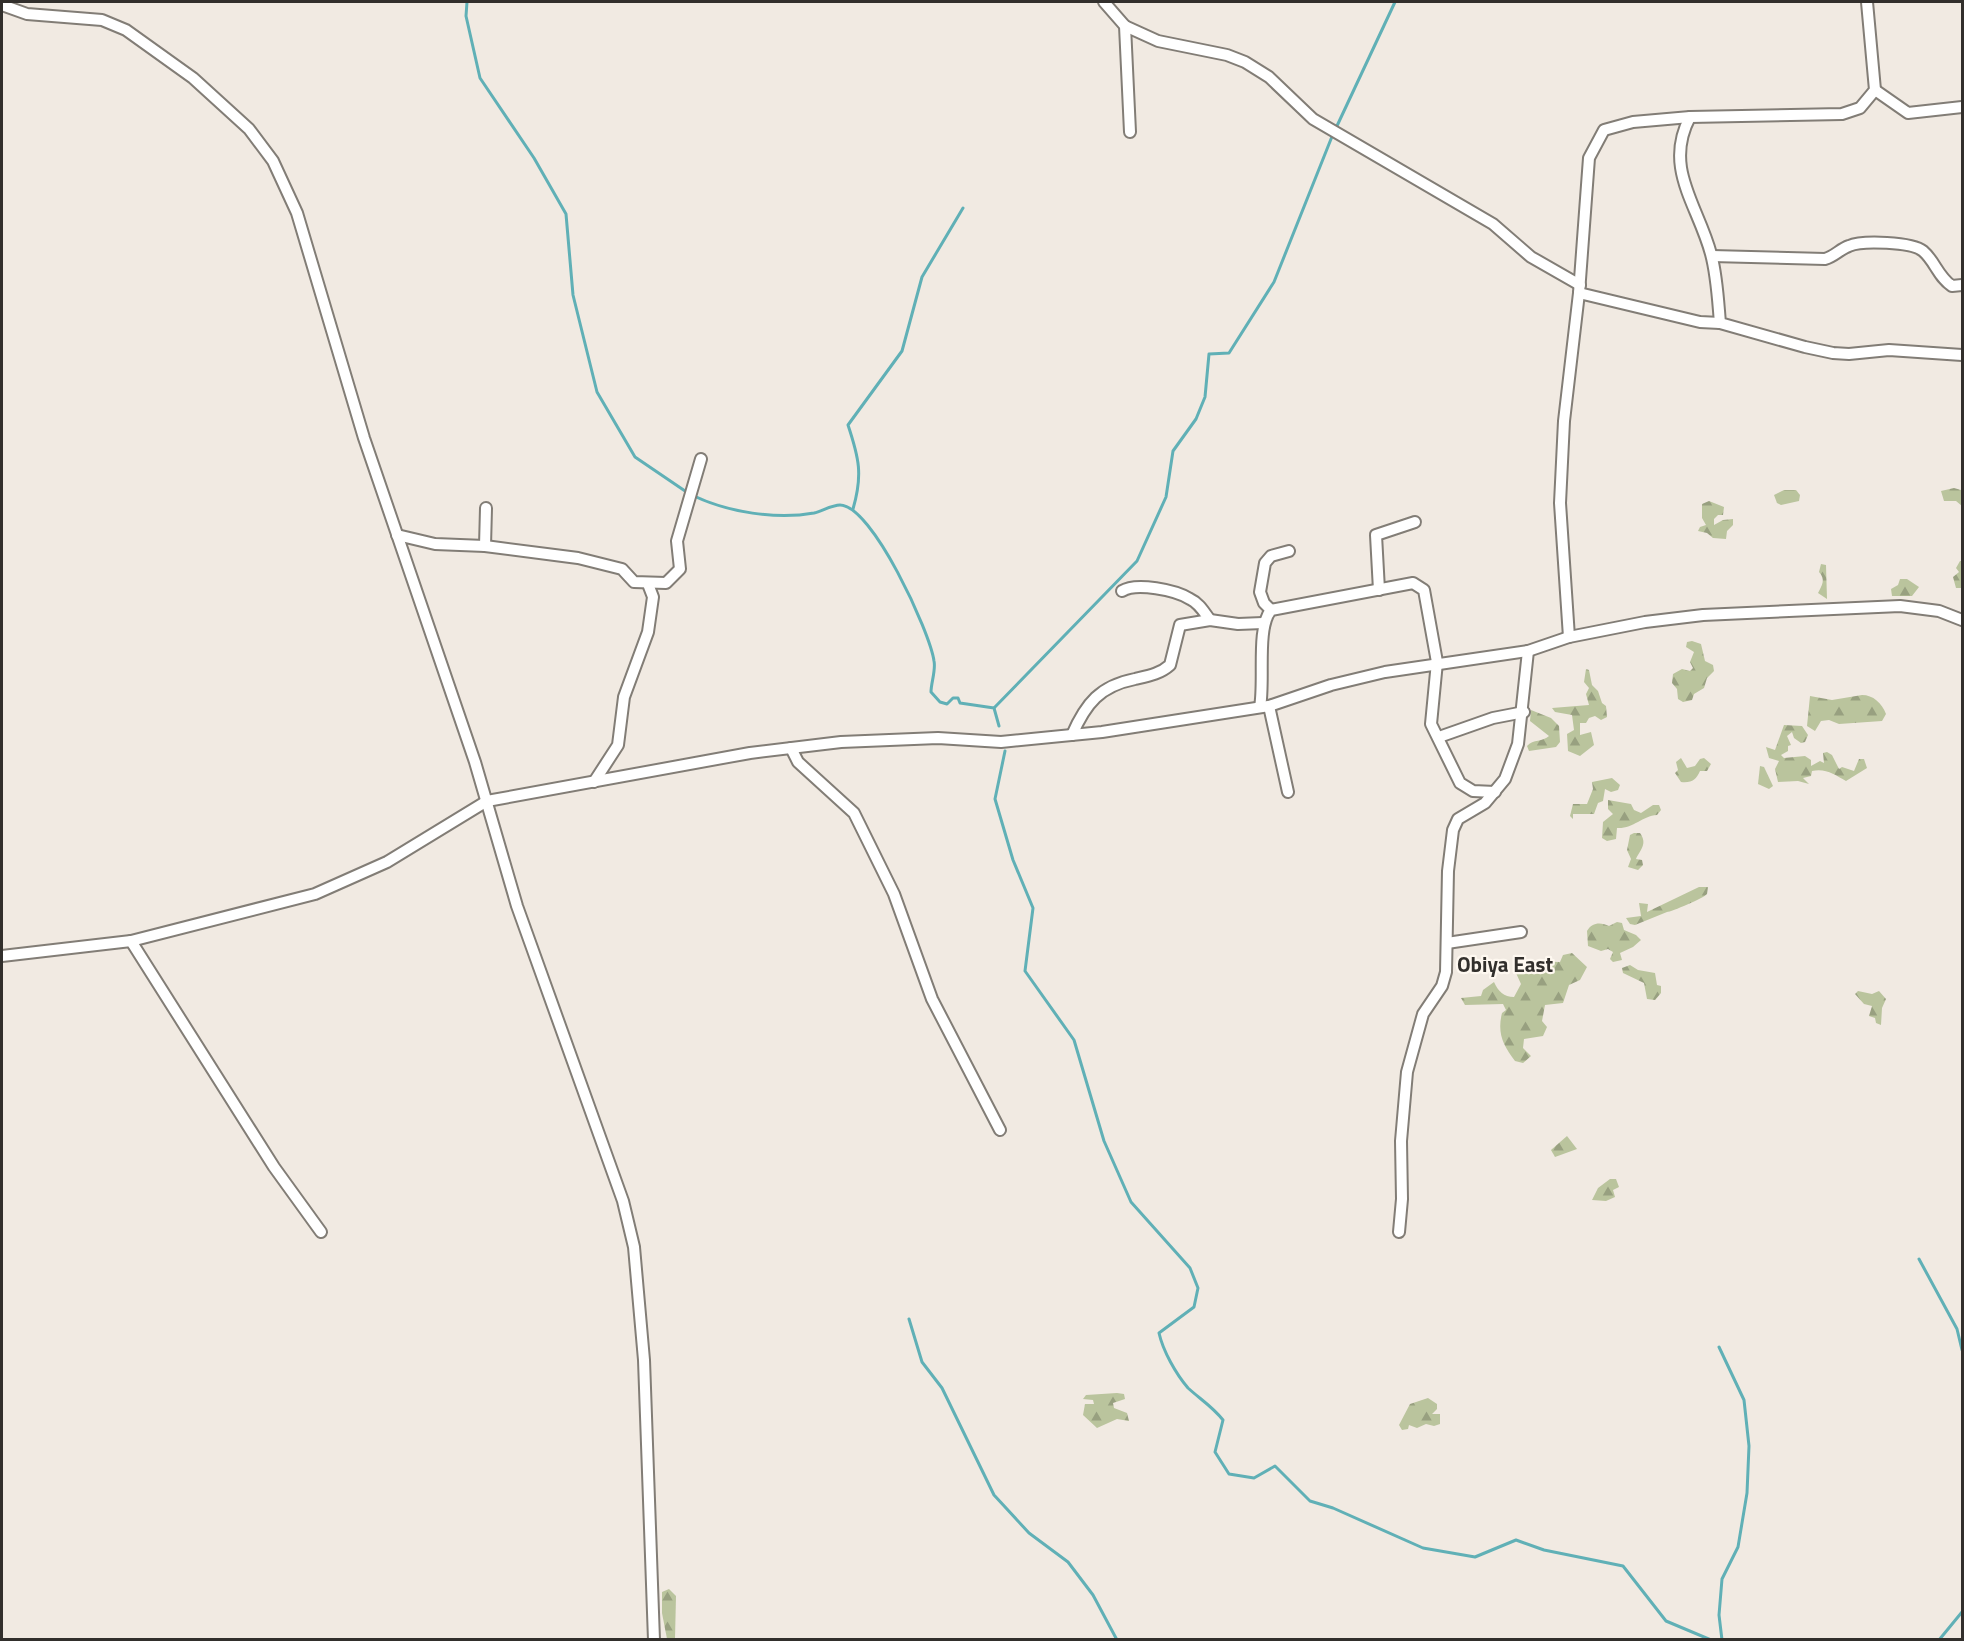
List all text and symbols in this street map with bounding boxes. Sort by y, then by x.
district label: Obiya East [1457,948,1553,980]

